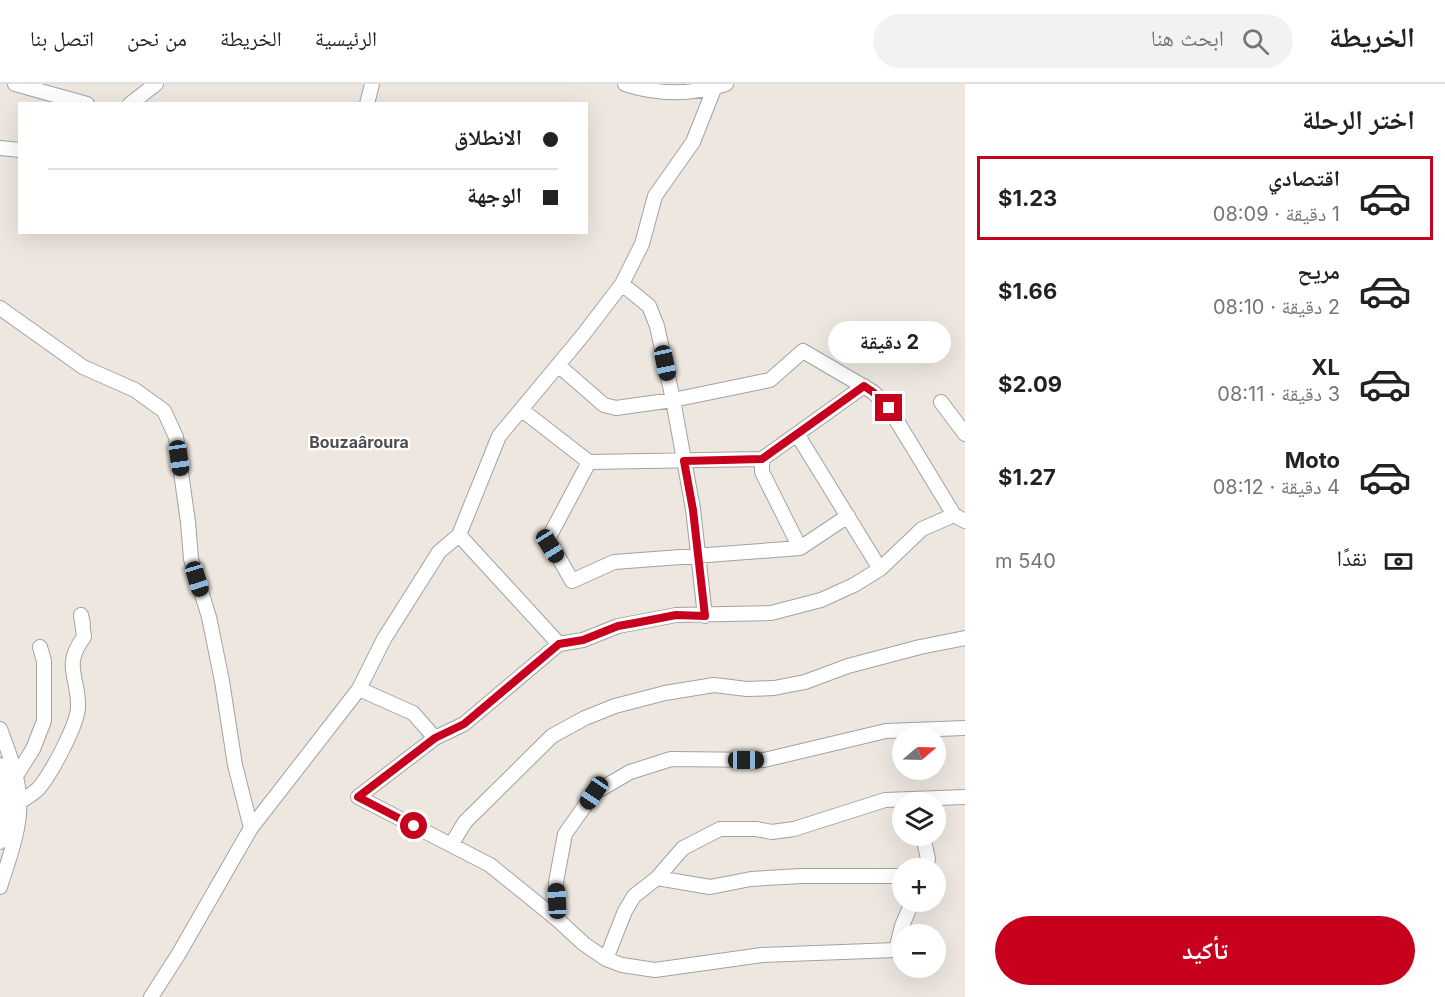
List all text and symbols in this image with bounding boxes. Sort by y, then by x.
search box [873,14,1293,68]
text: الخريطة [1329,20,1415,54]
text: ابحث هنا [1151,25,1224,51]
icon: search [1239,25,1272,58]
text: اتصل بنا [30,26,94,51]
text: من نحن [127,26,187,51]
text: الخريطة [220,26,282,51]
text: الرئيسية [315,26,377,51]
text: اختر الرحلة [1302,103,1415,136]
text: الانطلاق [454,124,522,150]
text: اقتصادي [1268,165,1340,191]
icon: car [1358,171,1412,225]
text: الوجهة [467,182,522,208]
text: $1.23 [998,185,1057,211]
text: 1 دقيقة · 08:09 [1213,202,1340,226]
text: مريح [1297,258,1340,284]
icon: car [1358,264,1412,318]
text: $1.66 [998,278,1057,304]
text: 2 دقيقة · 08:10 [1213,295,1340,319]
callout: 2 دقيقة [828,321,950,363]
text: 2 دقيقة [860,330,919,354]
car [652,344,678,382]
text: XL [1311,354,1340,380]
icon: car [1358,357,1412,411]
text: $2.09 [998,371,1062,397]
text: 3 دقيقة · 08:11 [1217,382,1340,406]
route end [875,394,902,421]
district label: Bouzaâroura [309,432,409,452]
car [168,439,190,477]
text: Moto [1285,447,1340,473]
icon: car [1358,450,1412,504]
text: $1.27 [998,464,1056,490]
text: 4 دقيقة · 08:12 [1213,475,1340,499]
car [533,526,567,566]
text: نقدًا [1337,545,1367,571]
icon: cash [1382,545,1415,578]
text: 540 m [995,549,1056,573]
car [183,559,211,599]
north arrow [892,726,946,780]
map controls [892,726,946,978]
car [728,751,764,769]
car [576,773,612,813]
button: layers [892,792,946,846]
route start [400,812,427,839]
button: + [892,858,946,912]
car [547,883,567,919]
button: تأكيد [995,916,1415,985]
button: − [892,924,946,978]

